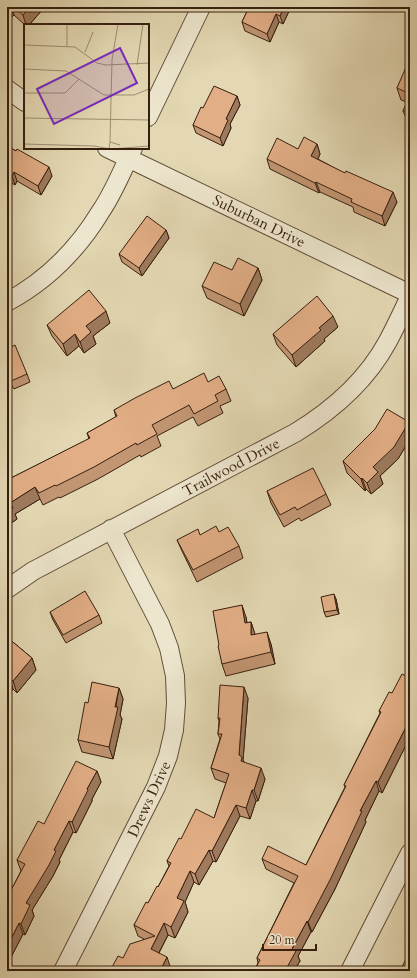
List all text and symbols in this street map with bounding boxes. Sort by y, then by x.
inset map [24,24,149,149]
street label: Suburban Drive [209,190,309,252]
street label: Trailwood Drive [179,433,283,501]
street label: Drews Drive [123,758,175,840]
scale bar [263,926,316,952]
text: 20 m [269,932,296,948]

